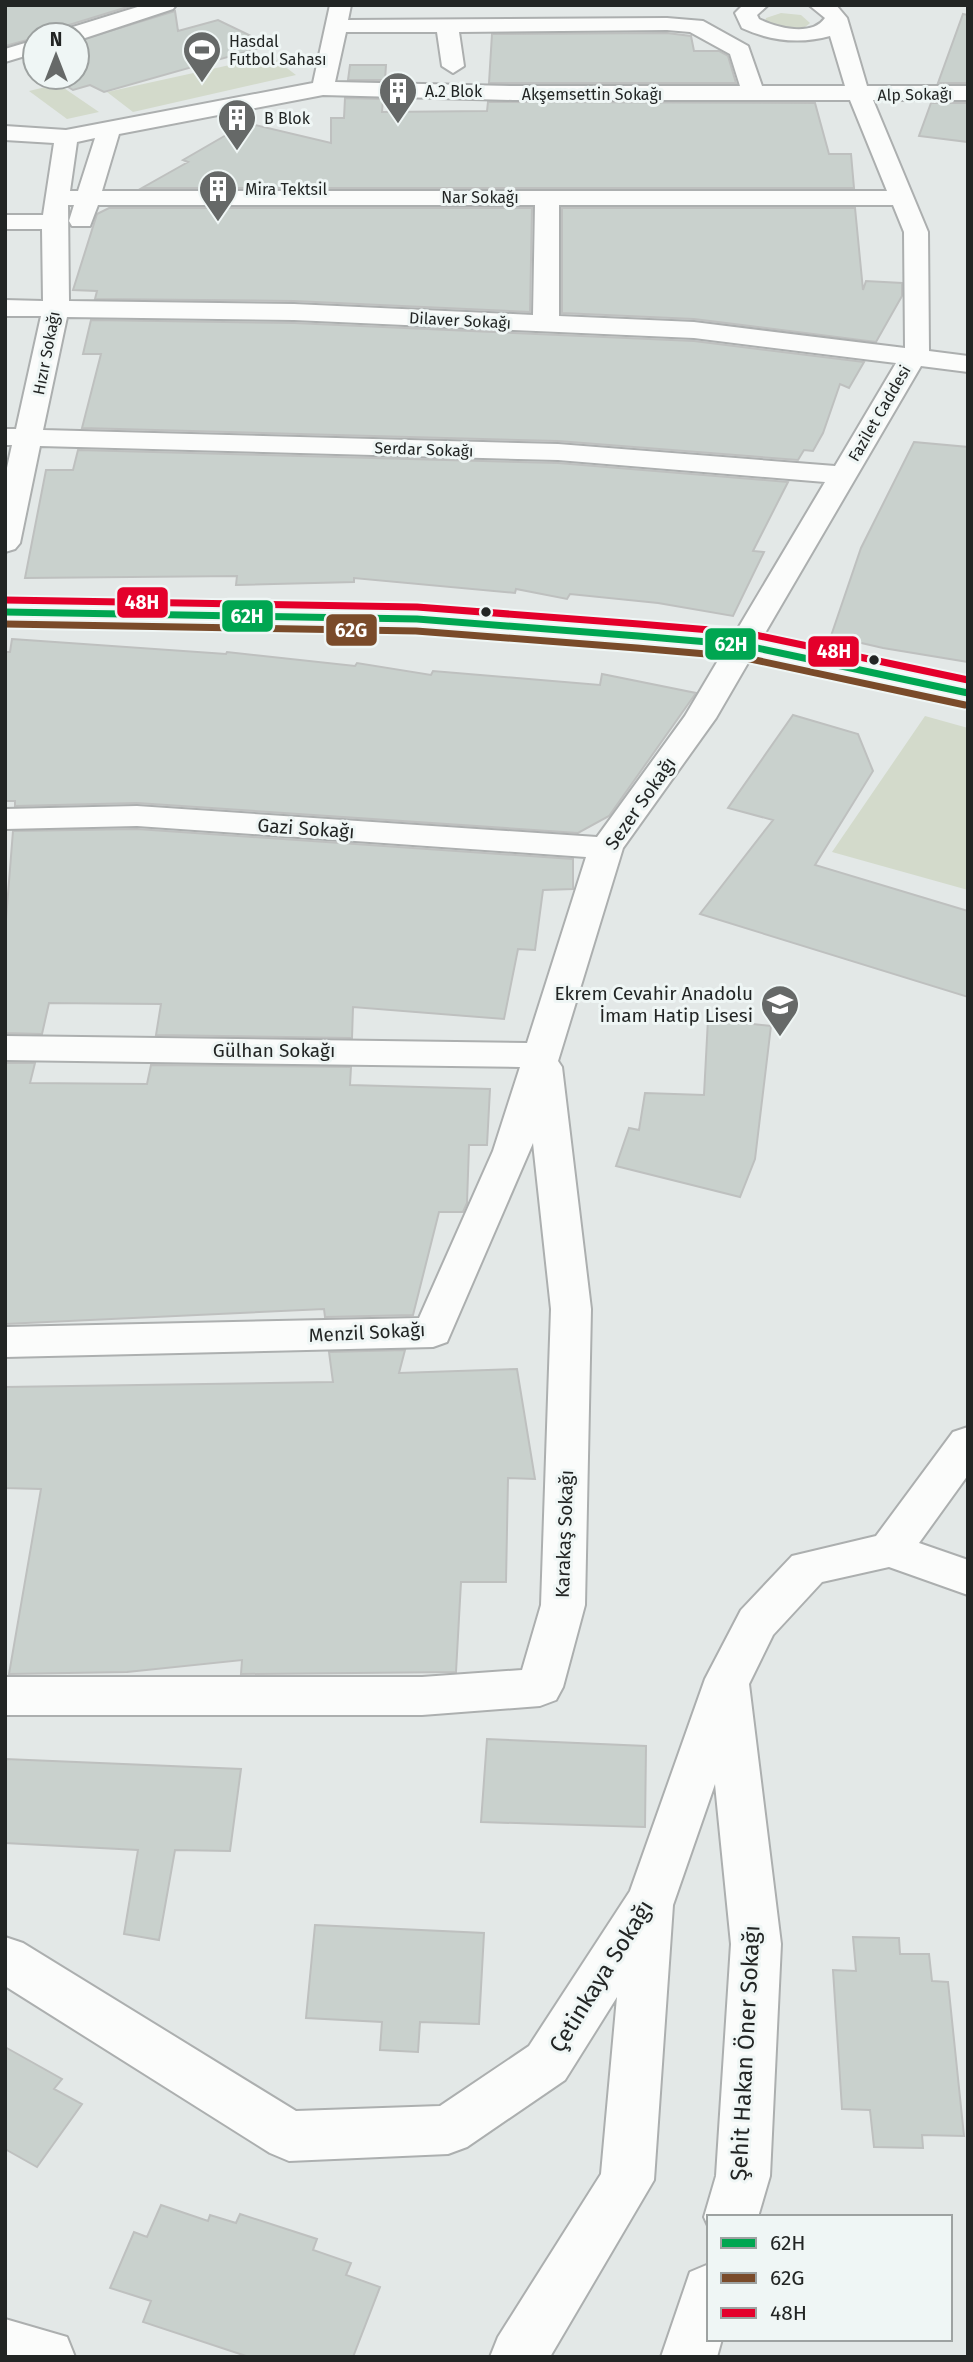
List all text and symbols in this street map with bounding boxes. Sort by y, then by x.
north arrow [21,21,91,91]
text: N [50,28,62,51]
sports icon: Hasdal Futbol Sahası [181,29,223,84]
place label: Hasdal Futbol Sahası [229,32,326,69]
building icon: A.2 Blok [377,70,419,125]
place label: A.2 Blok [425,82,483,101]
street label: Alp Sokağı [877,84,953,105]
street label: Akşemsettin Sokağı [522,85,662,105]
building icon: B Blok [216,97,258,152]
place label: B Blok [264,109,311,128]
building icon: Mira Tektsil [197,168,239,223]
place label: Mira Tektsil [245,180,328,199]
street label: Nar Sokağı [441,188,519,207]
street label: Dilaver Sokağı [408,308,512,333]
street label: Hızır Sokağı [29,310,64,396]
street label: Fazilet Caddesi [844,362,915,465]
street label: Serdar Sokağı [374,438,474,461]
line badge: 48H [116,586,169,619]
text: 48H [125,591,159,614]
line badge: 62H [221,599,274,633]
text: 62H [231,605,263,628]
unlabelled marker [479,605,493,619]
line badge: 62G [325,613,378,647]
text: 62G [335,619,367,642]
line badge: 62H [704,627,757,661]
text: 62H [715,633,747,656]
line badge: 48H [807,635,860,668]
text: 48H [817,640,851,663]
unlabelled marker [867,653,881,667]
street label: Sezer Sokağı [600,753,681,854]
street label: Gazi Sokağı [257,814,355,843]
place label: Ekrem Cevahir Anadolu İmam Hatip Lisesi [554,982,753,1027]
school or university icon: Ekrem Cevahir Anadolu İmam Hatip Lisesi [759,983,801,1038]
street label: Gülhan Sokağı [213,1039,335,1062]
street label: Menzil Sokağı [308,1318,426,1347]
street label: Karakaş Sokağı [551,1470,578,1598]
street label: Çetinkaya Sokağı [543,1895,659,2057]
street label: Şehit Hakan Öner Sokağı [724,1924,766,2182]
legend [707,2215,952,2341]
text: 62H [770,2230,806,2256]
text: 62G [770,2265,804,2291]
text: 48H [770,2300,807,2326]

